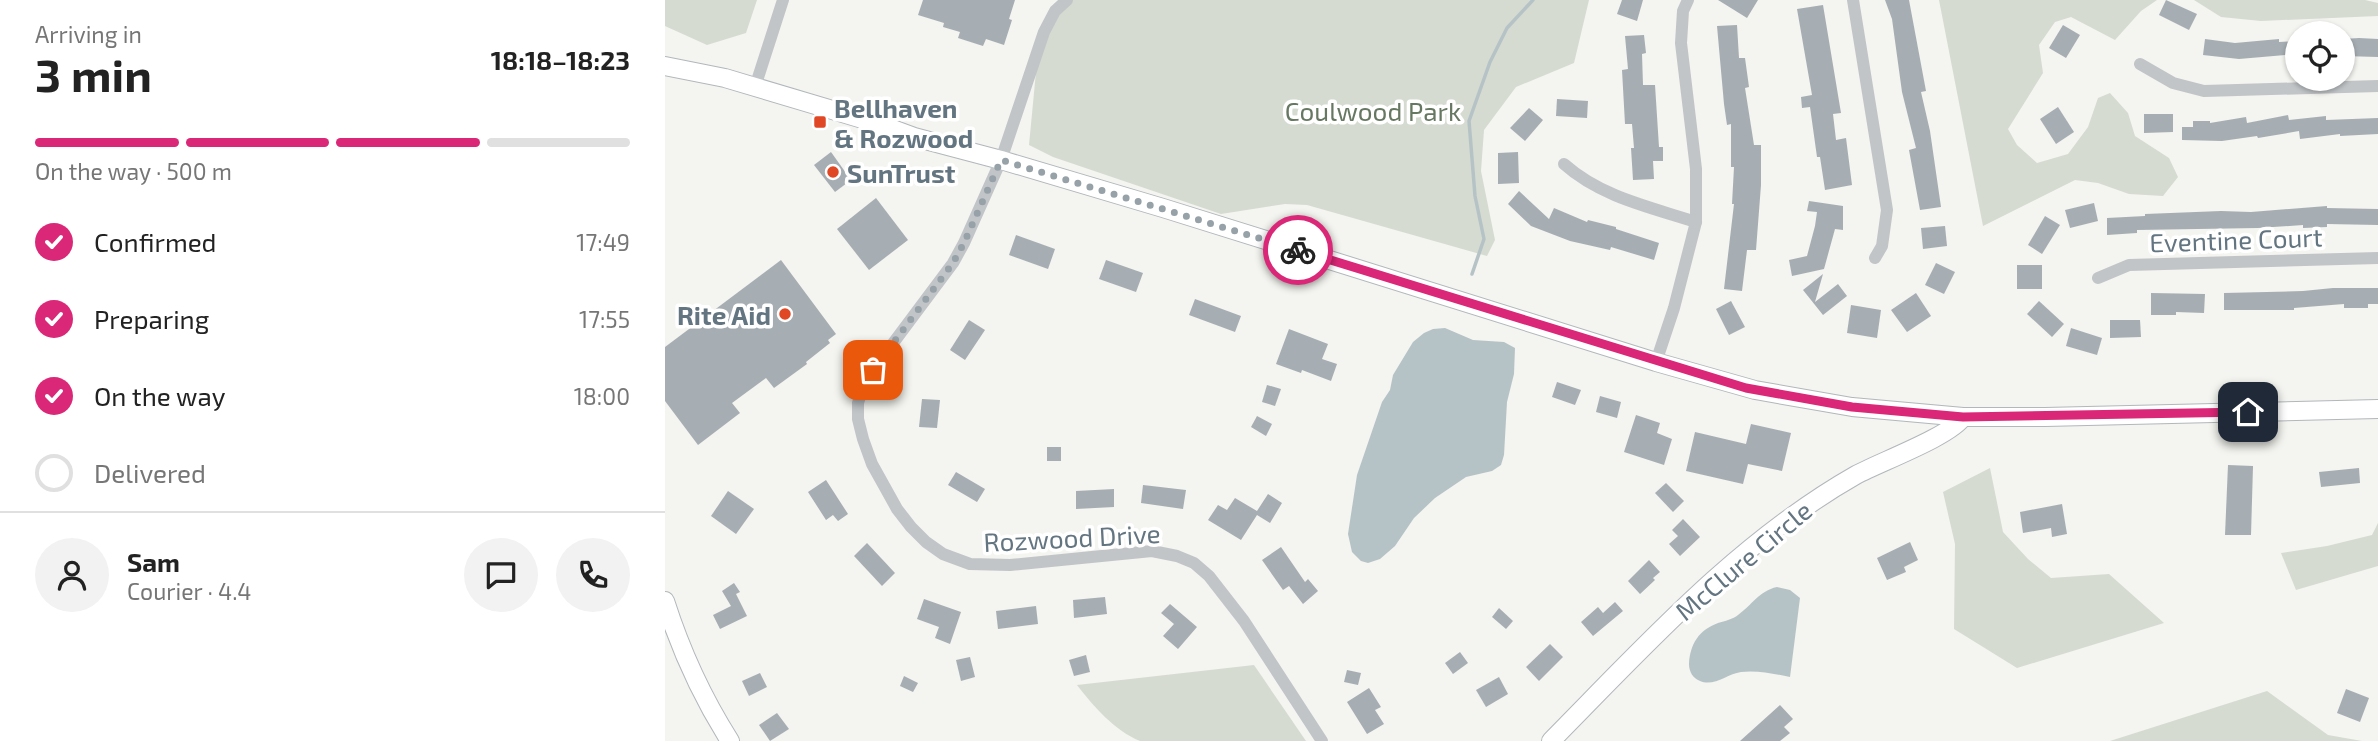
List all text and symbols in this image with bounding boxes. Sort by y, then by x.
text: Arriving in [35,20,142,48]
map controls [2285,21,2355,91]
button: locate [2285,21,2355,91]
text: 18:18–18:23 [491,44,630,75]
text: 3 min [35,46,152,101]
place label: Bellhaven & Rozwood [834,92,973,153]
park label: Coulwood Park [1285,95,1461,126]
marker: Bellhaven & Rozwood [812,114,828,130]
text: On the way · 500 m [35,157,232,185]
place label: SunTrust [847,157,956,188]
marker: SunTrust [825,164,841,180]
courier [1263,215,1333,285]
street label: Eventine Court [2149,220,2323,258]
icon: check [35,223,73,261]
text: Confirmed [94,226,217,257]
text: 17:49 [576,228,630,256]
icon: bike [1279,231,1317,269]
place label: Rite Aid [677,299,771,330]
icon: check [35,300,73,338]
text: Preparing [94,303,209,334]
text: 17:55 [579,305,630,333]
marker: Rite Aid [777,306,793,322]
pin [843,340,903,400]
icon: bag [854,351,892,389]
icon: check [35,377,73,415]
text: On the way [94,380,225,411]
text: 18:00 [574,382,630,410]
pin [2218,382,2278,442]
icon: home [2229,393,2267,431]
text: Delivered [94,457,206,488]
street label: McClure Circle [1669,494,1817,626]
street label: Rozwood Drive [983,517,1161,557]
button: person [35,538,109,612]
button: chat [464,538,538,612]
button: phone [556,538,630,612]
text: Sam [127,546,180,577]
text: Courier · 4.4 [127,577,251,605]

